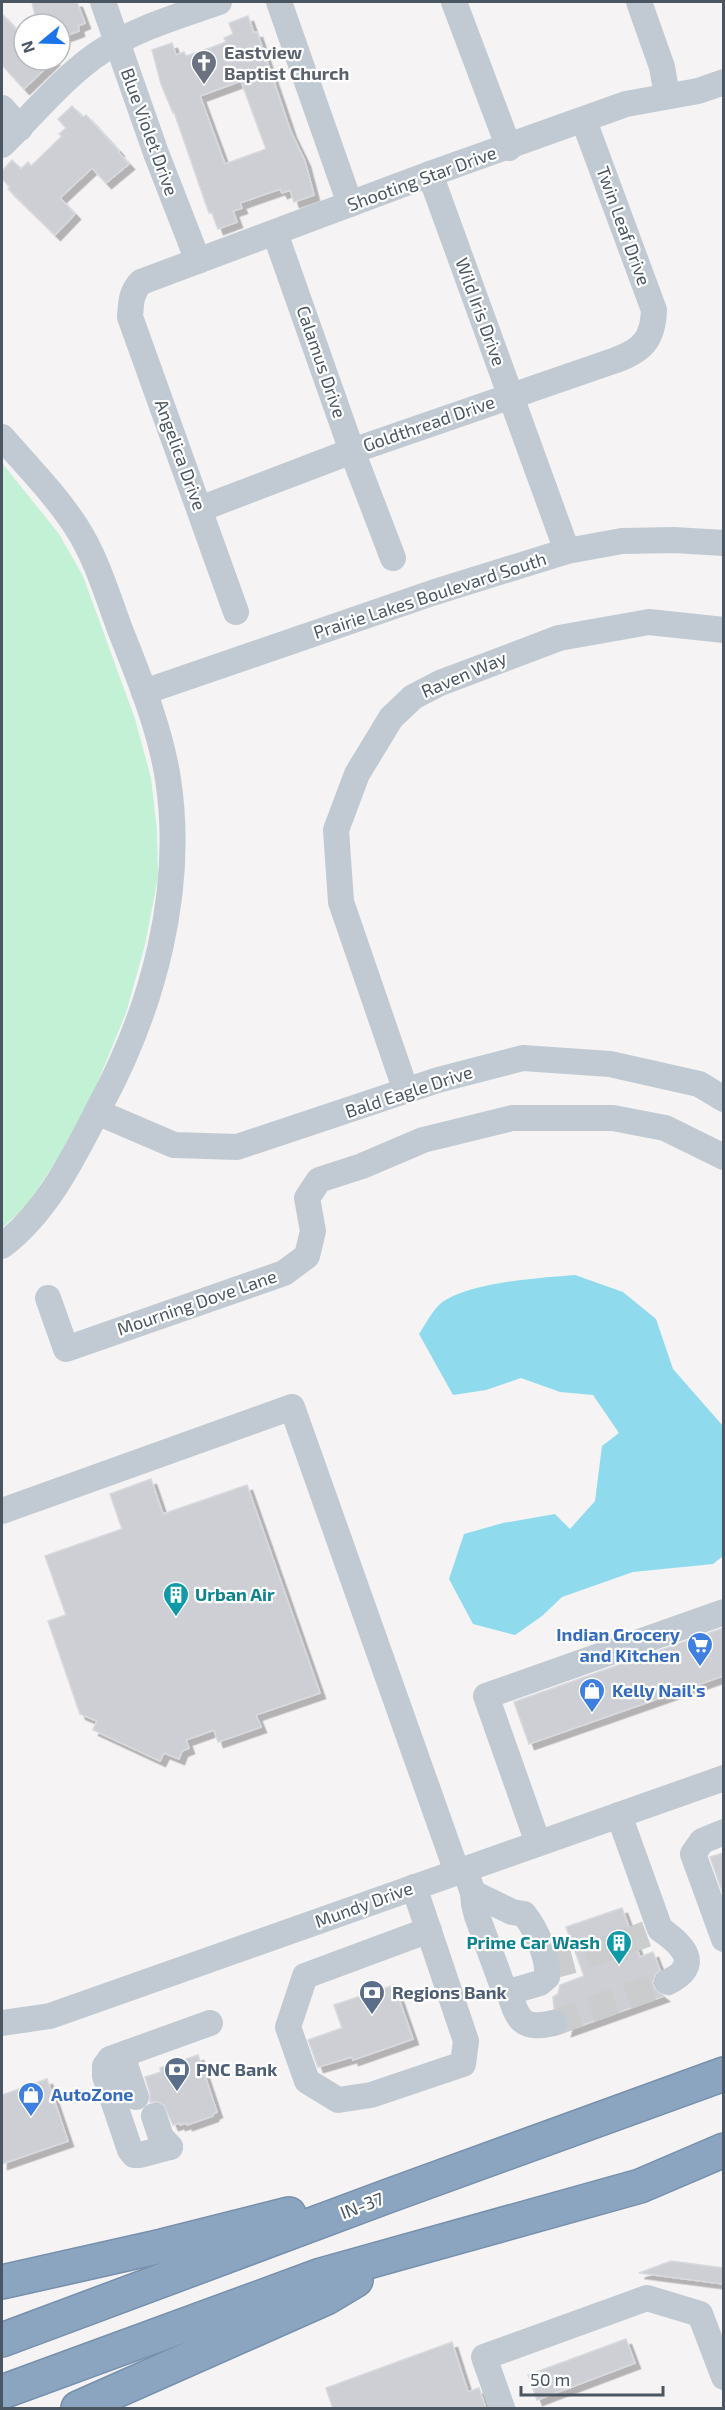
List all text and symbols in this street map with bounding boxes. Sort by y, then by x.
north arrow [12,12,72,72]
text: N [16,38,38,56]
place label: Eastview Baptist Church [224,41,349,84]
church icon: Eastview Baptist Church [189,48,219,86]
street label: Blue Violet Drive [117,65,183,199]
street label: Shooting Star Drive [344,141,499,215]
street label: Twin Leaf Drive [592,163,656,288]
street label: Wild Iris Drive [451,255,511,369]
street label: Calamus Drive [292,303,351,421]
street label: Goldthread Drive [360,390,498,456]
street label: Angelica Drive [151,396,211,513]
street label: Prairie Lakes Boulevard South [310,547,549,643]
street label: Raven Way [418,646,510,702]
street label: Bald Eagle Drive [342,1060,475,1122]
street label: Mourning Dove Lane [114,1264,279,1340]
building icon: Urban Air [161,1580,191,1618]
place label: Urban Air [195,1583,275,1605]
place label: Indian Grocery and Kitchen [556,1623,681,1666]
supermarket icon: Indian Grocery and Kitchen [685,1630,715,1668]
shop icon: Kelly Nail's [577,1676,607,1714]
place label: Kelly Nail's [612,1679,706,1701]
street label: Mundy Drive [312,1876,416,1932]
building icon: Prime Car Wash [604,1928,634,1966]
place label: Prime Car Wash [466,1931,600,1953]
bank icon: Regions Bank [357,1978,387,2016]
place label: Regions Bank [392,1981,507,2003]
bank icon: PNC Bank [162,2055,192,2093]
place label: PNC Bank [196,2058,277,2080]
shop icon: AutoZone [16,2080,46,2118]
place label: AutoZone [51,2083,133,2105]
street label: IN-37 [337,2187,386,2223]
scale bar [521,2359,664,2397]
text: 50 m [530,2368,570,2390]

